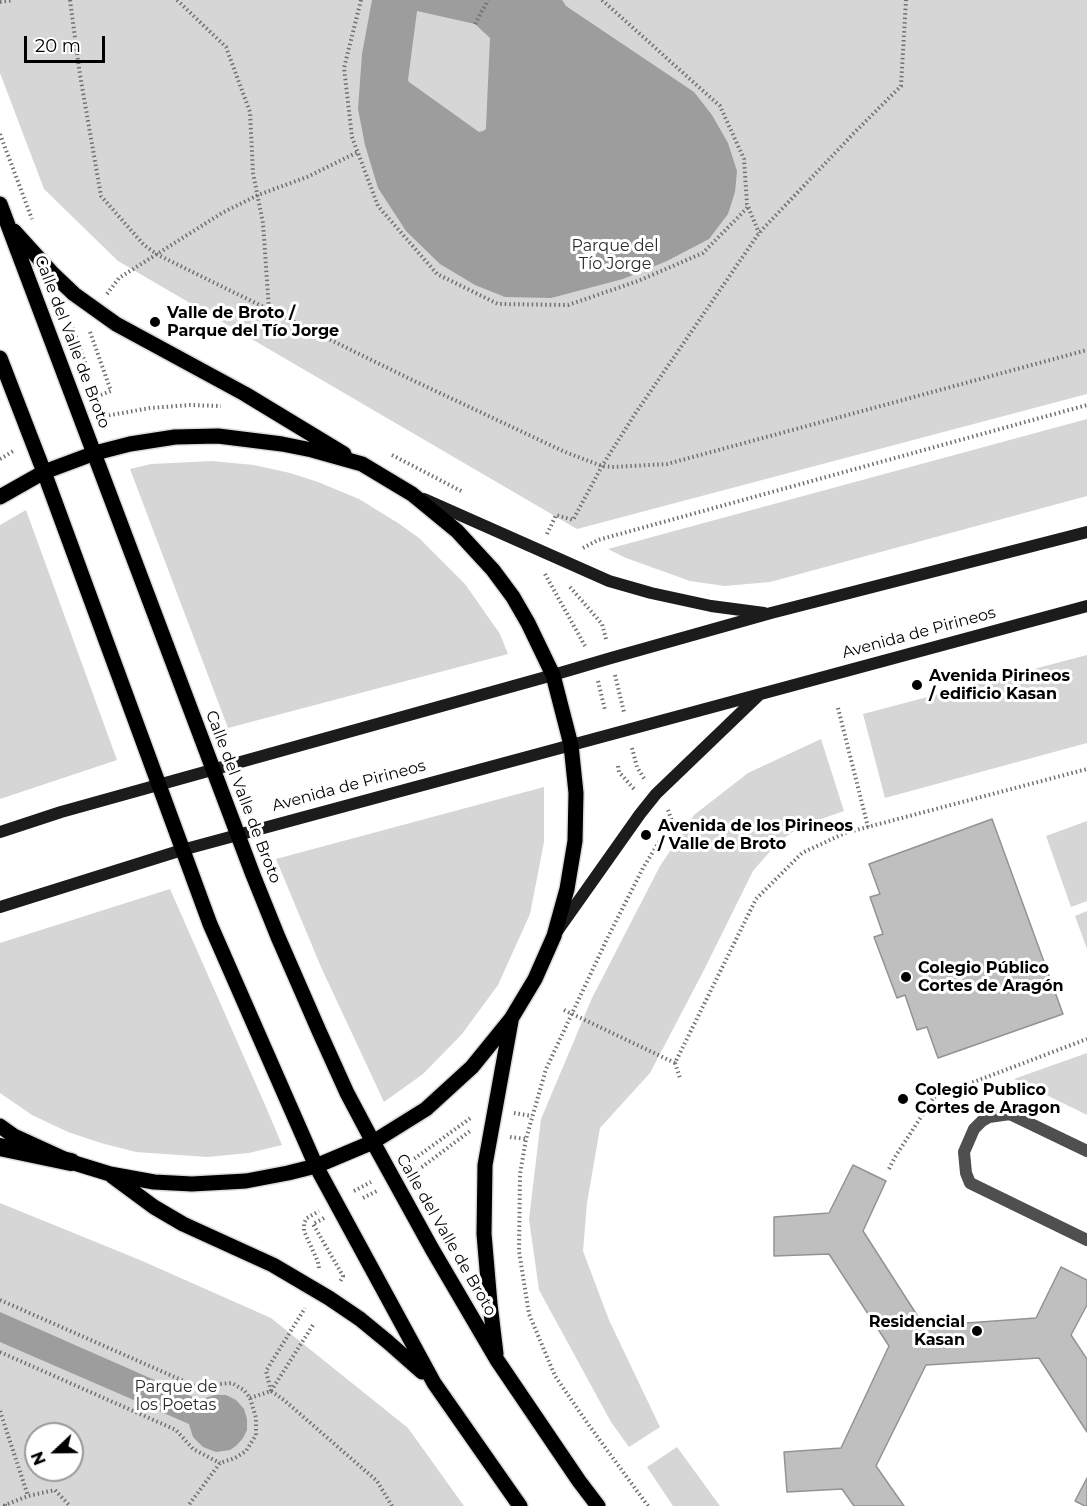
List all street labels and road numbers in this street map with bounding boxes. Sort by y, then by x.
street label: Calle del Valle de Broto [30,253,114,431]
street label: Avenida de Pirineos [840,603,998,663]
street label: Calle del Valle de Broto [201,708,285,886]
street label: Avenida de Pirineos [270,756,428,816]
street label: Calle del Valle de Broto [392,1151,500,1319]

